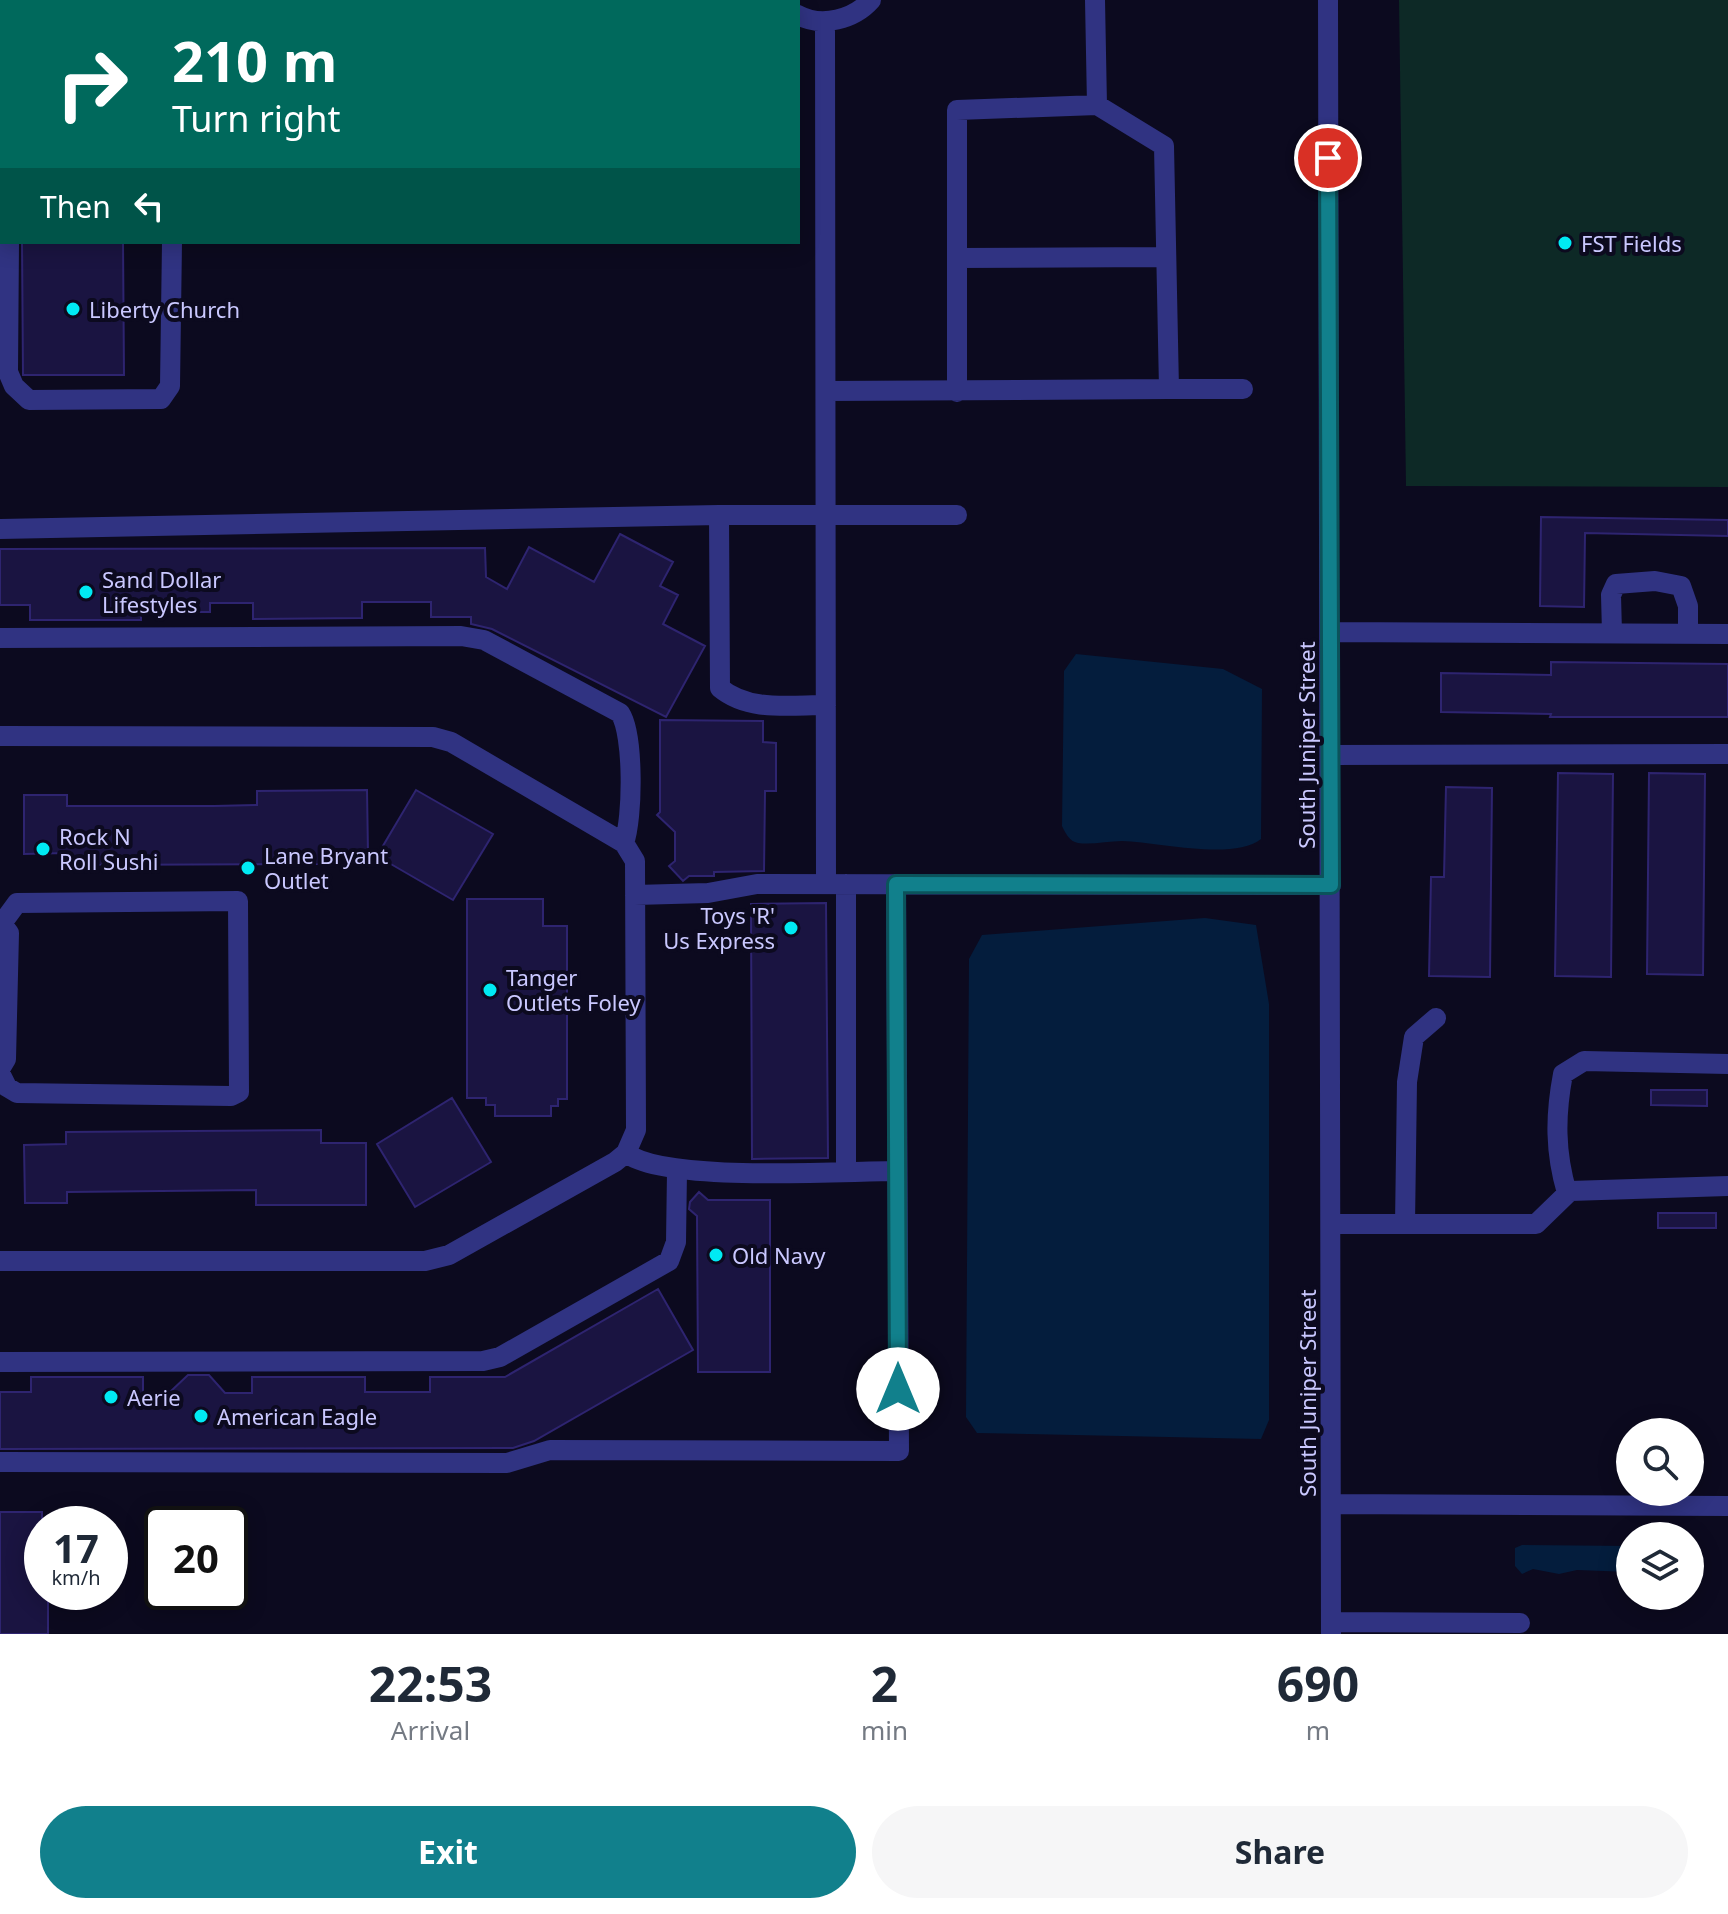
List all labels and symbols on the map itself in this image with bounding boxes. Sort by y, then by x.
pin [1294,124,1362,192]
place label: FST Fields [1581,228,1682,258]
marker: FST Fields [1556,234,1574,252]
place label: Liberty Church [89,294,240,324]
marker: Liberty Church [64,300,82,318]
place label: Sand Dollar Lifestyles [102,564,221,619]
marker: Sand Dollar Lifestyles [77,583,95,601]
street label: South Juniper Street [1291,641,1321,849]
place label: Rock N Roll Sushi [59,821,159,876]
marker: Rock N Roll Sushi [34,840,52,858]
place label: Lane Bryant Outlet [264,840,388,895]
marker: Lane Bryant Outlet [239,859,257,877]
place label: Toys 'R' Us Express [663,900,775,955]
marker: Toys 'R' Us Express [782,919,800,937]
place label: Tanger Outlets Foley [506,962,641,1017]
marker: Tanger Outlets Foley [481,981,499,999]
place label: Old Navy [732,1240,826,1270]
marker: Old Navy [707,1246,725,1264]
street label: South Juniper Street [1292,1289,1322,1497]
position arrow [856,1347,940,1431]
place label: Aerie [127,1382,181,1412]
marker: Aerie [102,1388,120,1406]
place label: American Eagle [217,1401,377,1431]
marker: American Eagle [192,1407,210,1425]
speed limit sign: 20 [144,1506,248,1610]

